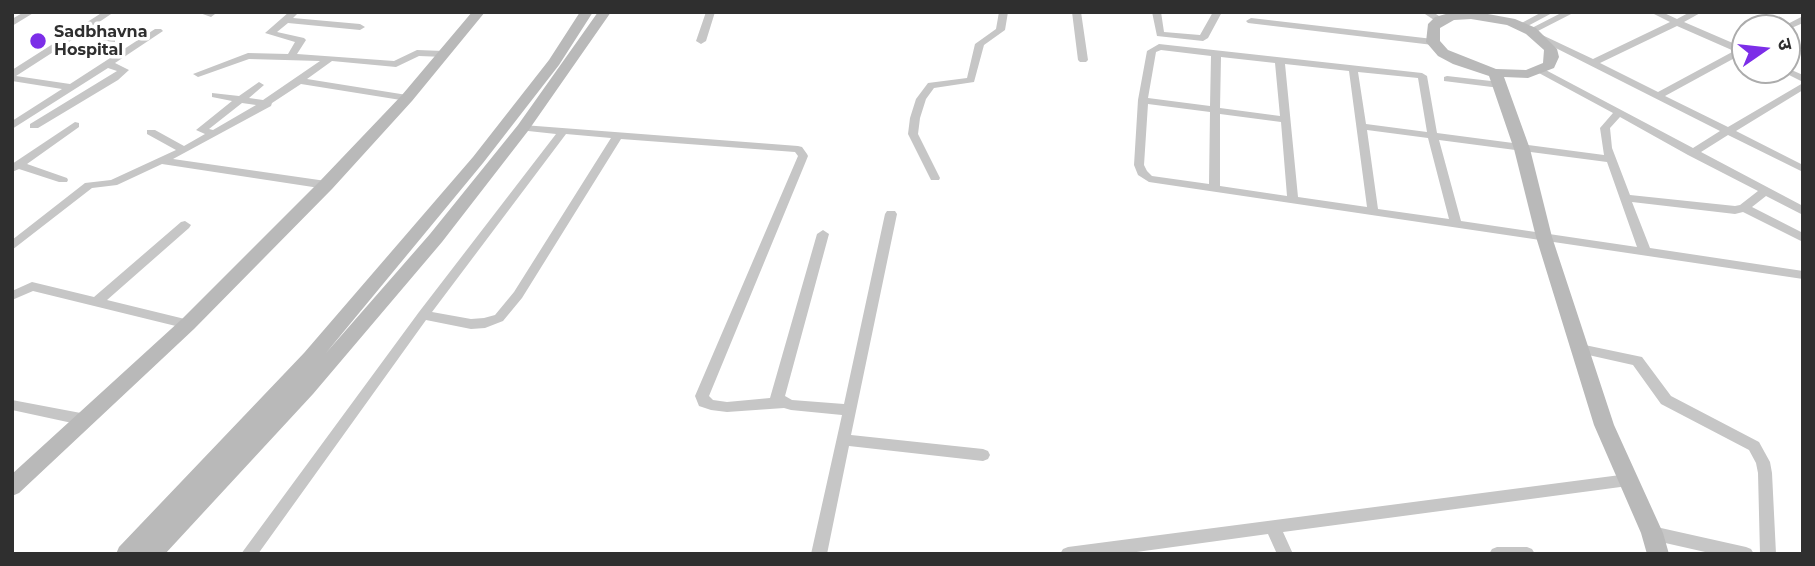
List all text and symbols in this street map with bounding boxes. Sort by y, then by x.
north arrow [1731,14,1801,84]
place label: Sadbhavna Hospital [54,22,148,60]
marker: Sadbhavna Hospital [28,31,48,51]
text: उ [1772,36,1797,52]

